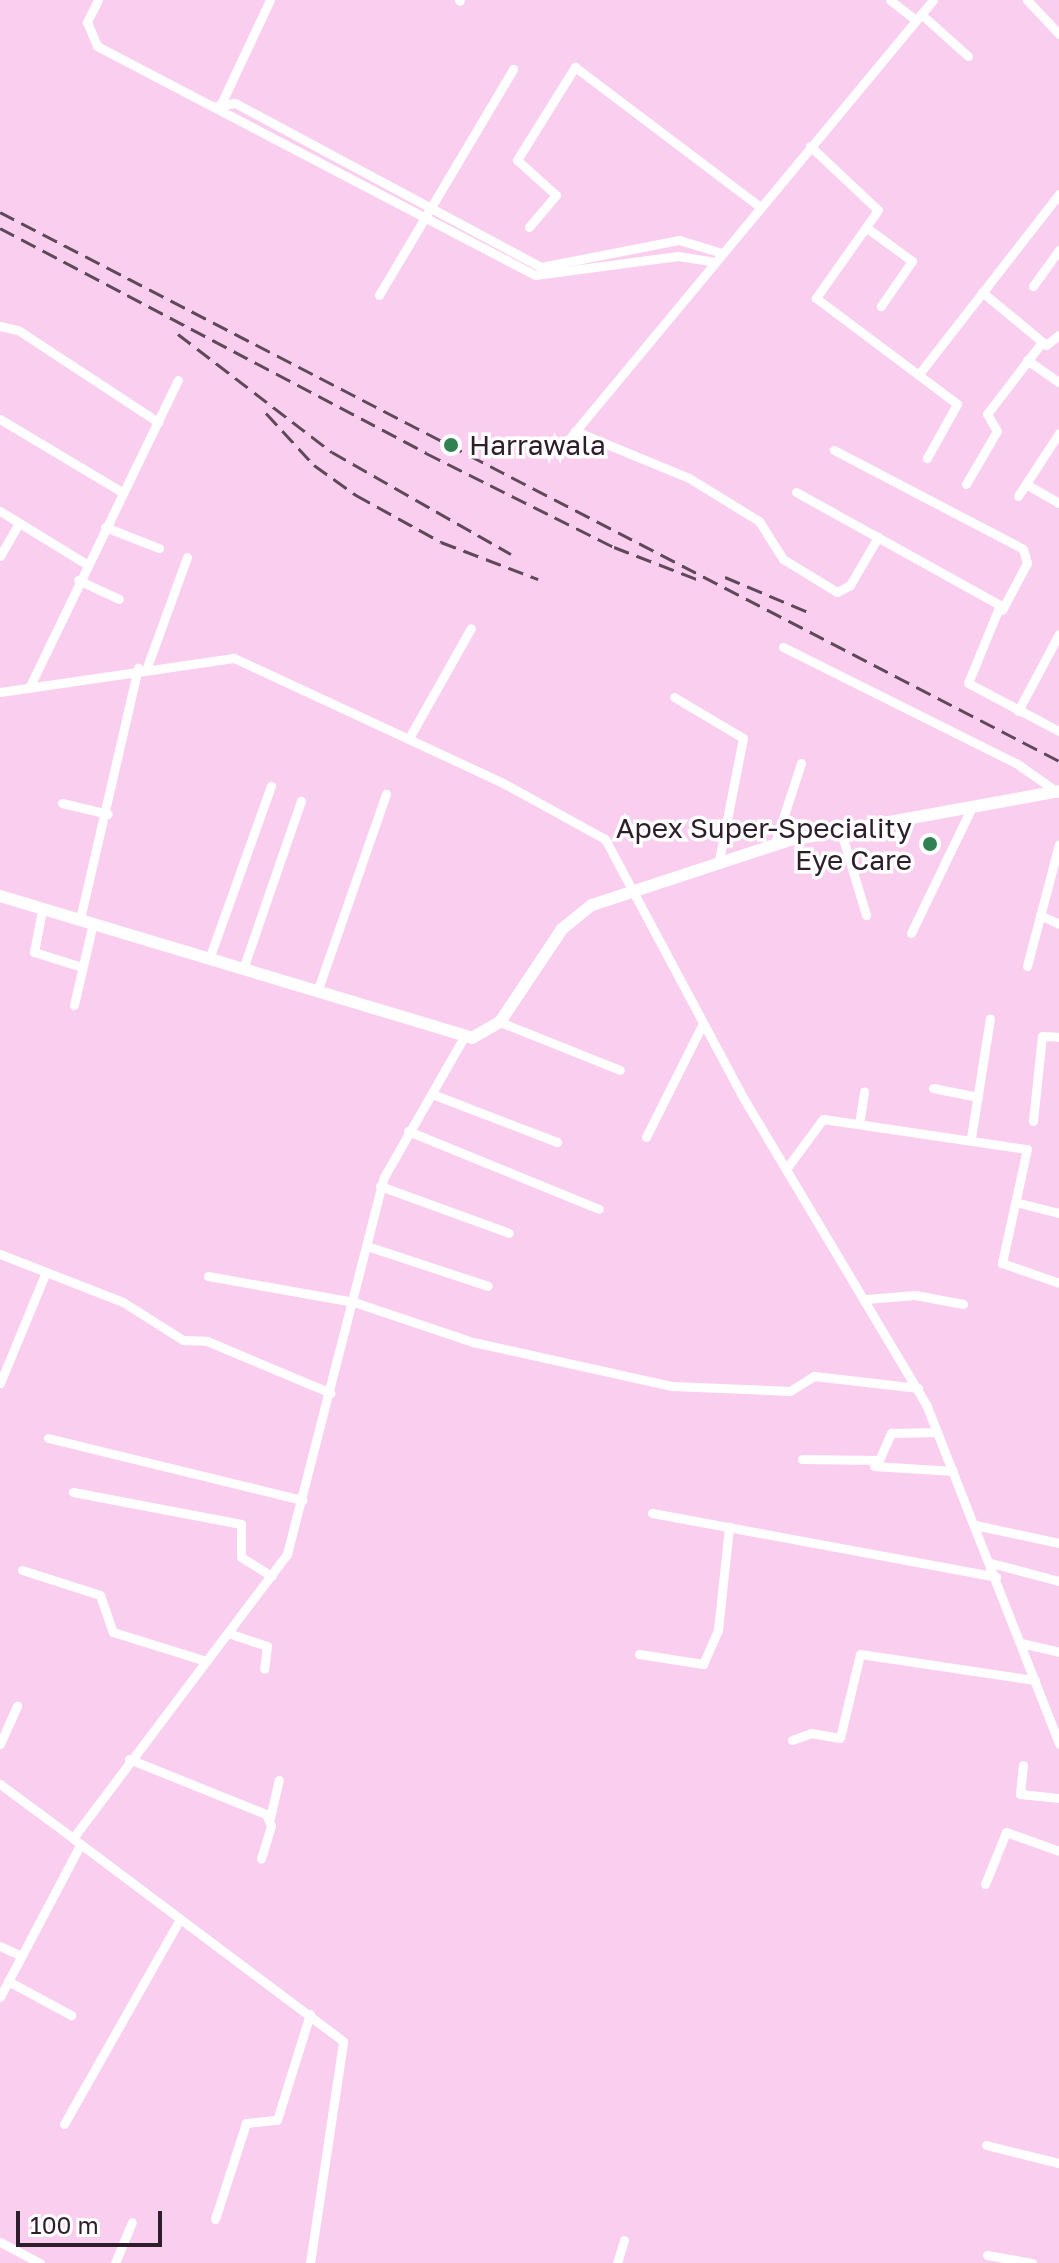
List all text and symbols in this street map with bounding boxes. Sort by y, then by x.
place label: Harrawala [469,428,606,462]
marker: Harrawala [440,434,462,456]
place label: Apex Super-Speciality Eye Care [616,811,912,877]
marker: Apex Super-Speciality Eye Care [919,833,941,855]
scale bar [20,2195,166,2245]
text: 100 m [30,2210,99,2239]

